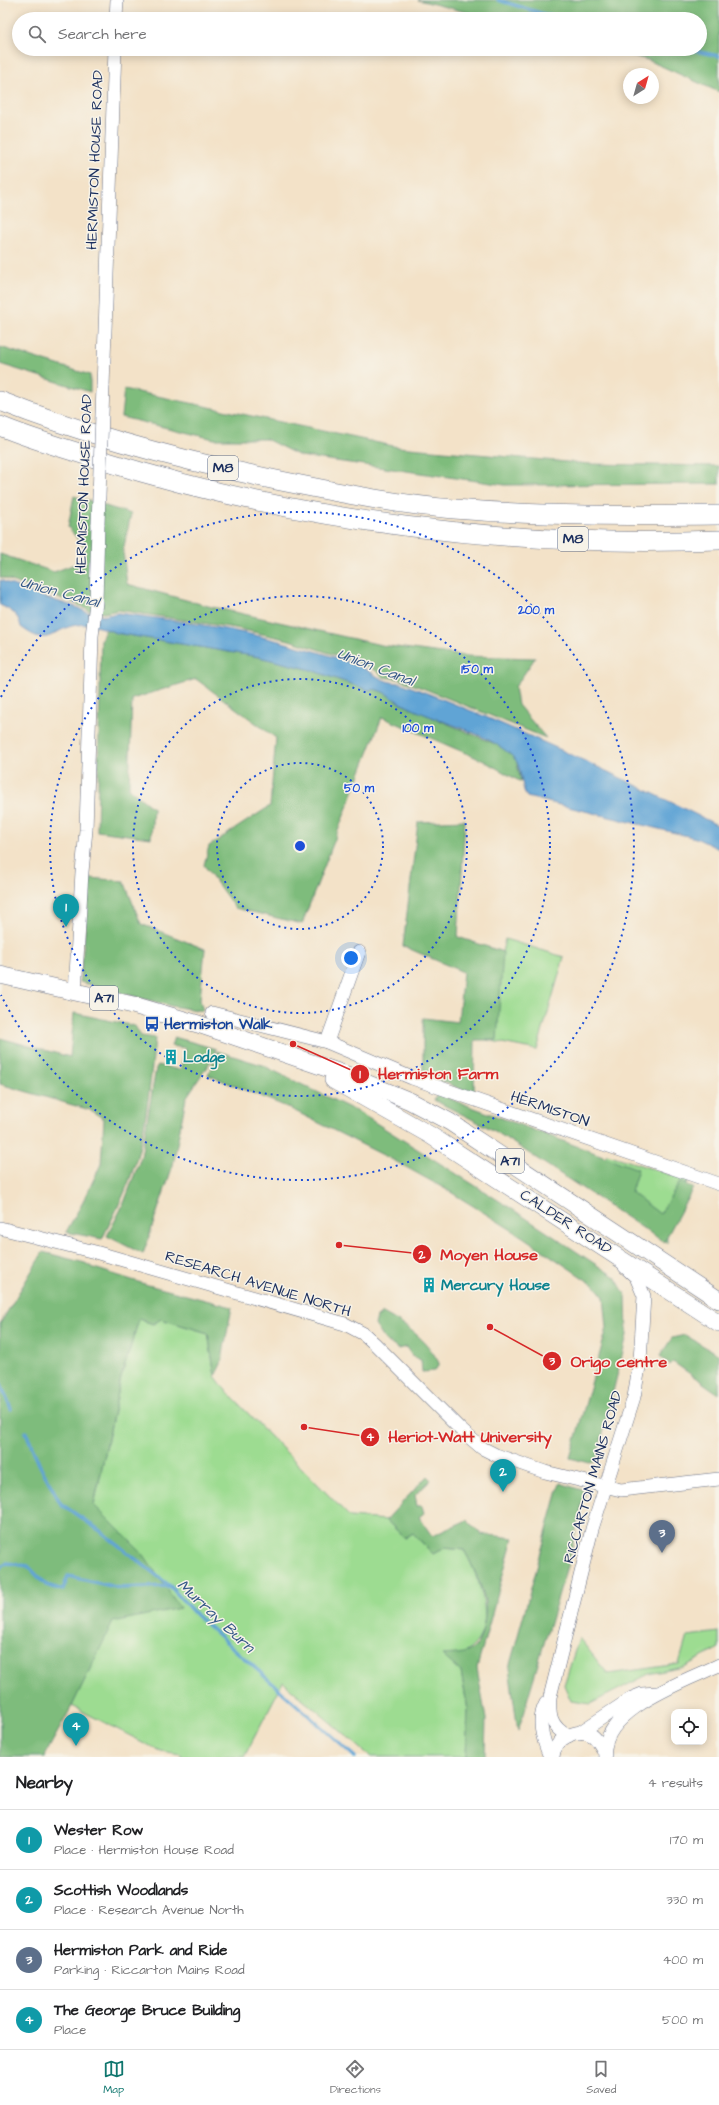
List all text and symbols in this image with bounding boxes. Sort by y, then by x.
search box [12,12,707,56]
icon: search [26,23,48,45]
text: Search here [58,24,147,45]
north arrow [623,68,659,104]
street label: HERMISTON HOUSE ROAD [81,69,109,250]
street label: HERMISTON HOUSE ROAD [70,393,98,574]
road number: M8 [208,456,238,480]
road number: M8 [558,527,588,551]
water label: Union Canal [18,571,104,614]
text: 200 m [517,602,555,619]
water label: Union Canal [334,642,420,693]
text: 150 m [461,661,494,678]
text: 100 m [403,720,434,737]
text: 50 m [344,780,375,797]
centre of rings [293,839,307,853]
pin: 1 [53,894,79,927]
your location [341,948,361,968]
road number: A71 [90,986,118,1010]
place label: Hermiston Walk [164,1014,273,1035]
bus stop icon: Hermiston Walk [143,1015,161,1033]
place label: Lodge [183,1047,225,1070]
building icon: Lodge [162,1048,180,1066]
callout: Hermiston Farm [350,1060,506,1088]
text: Hermiston Farm [378,1063,499,1085]
text: 1 [359,1066,361,1083]
street label: HERMISTON [508,1086,592,1132]
road number: A71 [496,1149,524,1173]
street label: CALDER ROAD [516,1184,616,1260]
callout: Moyen House [412,1240,546,1268]
text: Moyen House [440,1244,538,1267]
street label: RESEARCH AVENUE NORTH [163,1246,353,1322]
text: 2 [418,1247,426,1264]
place label: Mercury House [441,1275,550,1297]
building icon: Mercury House [420,1276,438,1294]
callout: Origo centre [542,1347,675,1375]
text: Origo centre [571,1351,668,1375]
text: 3 [548,1353,556,1370]
street label: RICCARTON MAINS ROAD [558,1388,628,1566]
callout: Heriot-Watt University [360,1423,559,1451]
text: Heriot-Watt University [388,1426,552,1449]
text: 4 [366,1429,375,1446]
pin: 2 [490,1459,516,1492]
pin: 3 [649,1520,675,1553]
water label: Murray Burn [172,1574,261,1660]
map controls [671,1709,707,1745]
button: locate [671,1709,707,1745]
pin: 4 [63,1713,89,1746]
text: Nearby [16,1771,73,1795]
text: 4 results [648,1774,703,1792]
text: Wester Row [54,1820,143,1841]
text: 1 [28,1831,30,1849]
text: 170 m [670,1831,703,1849]
text: Place · Hermiston House Road [54,1841,234,1859]
text: Scottish Woodlands [54,1880,188,1901]
text: 2 [25,1891,33,1909]
text: 330 m [666,1891,703,1909]
text: Place · Research Avenue North [54,1901,244,1919]
text: Hermiston Park and Ride [54,1940,227,1961]
text: 3 [26,1951,32,1969]
text: 400 m [662,1951,703,1969]
text: Parking · Riccarton Mains Road [54,1961,245,1979]
text: The George Bruce Building [54,2000,240,2021]
text: 4 [25,2011,33,2029]
text: 500 m [662,2011,703,2029]
text: Place [54,2021,86,2039]
tab: Map [103,2058,125,2097]
tab: Directions [330,2058,381,2097]
tab: Saved [586,2058,616,2097]

